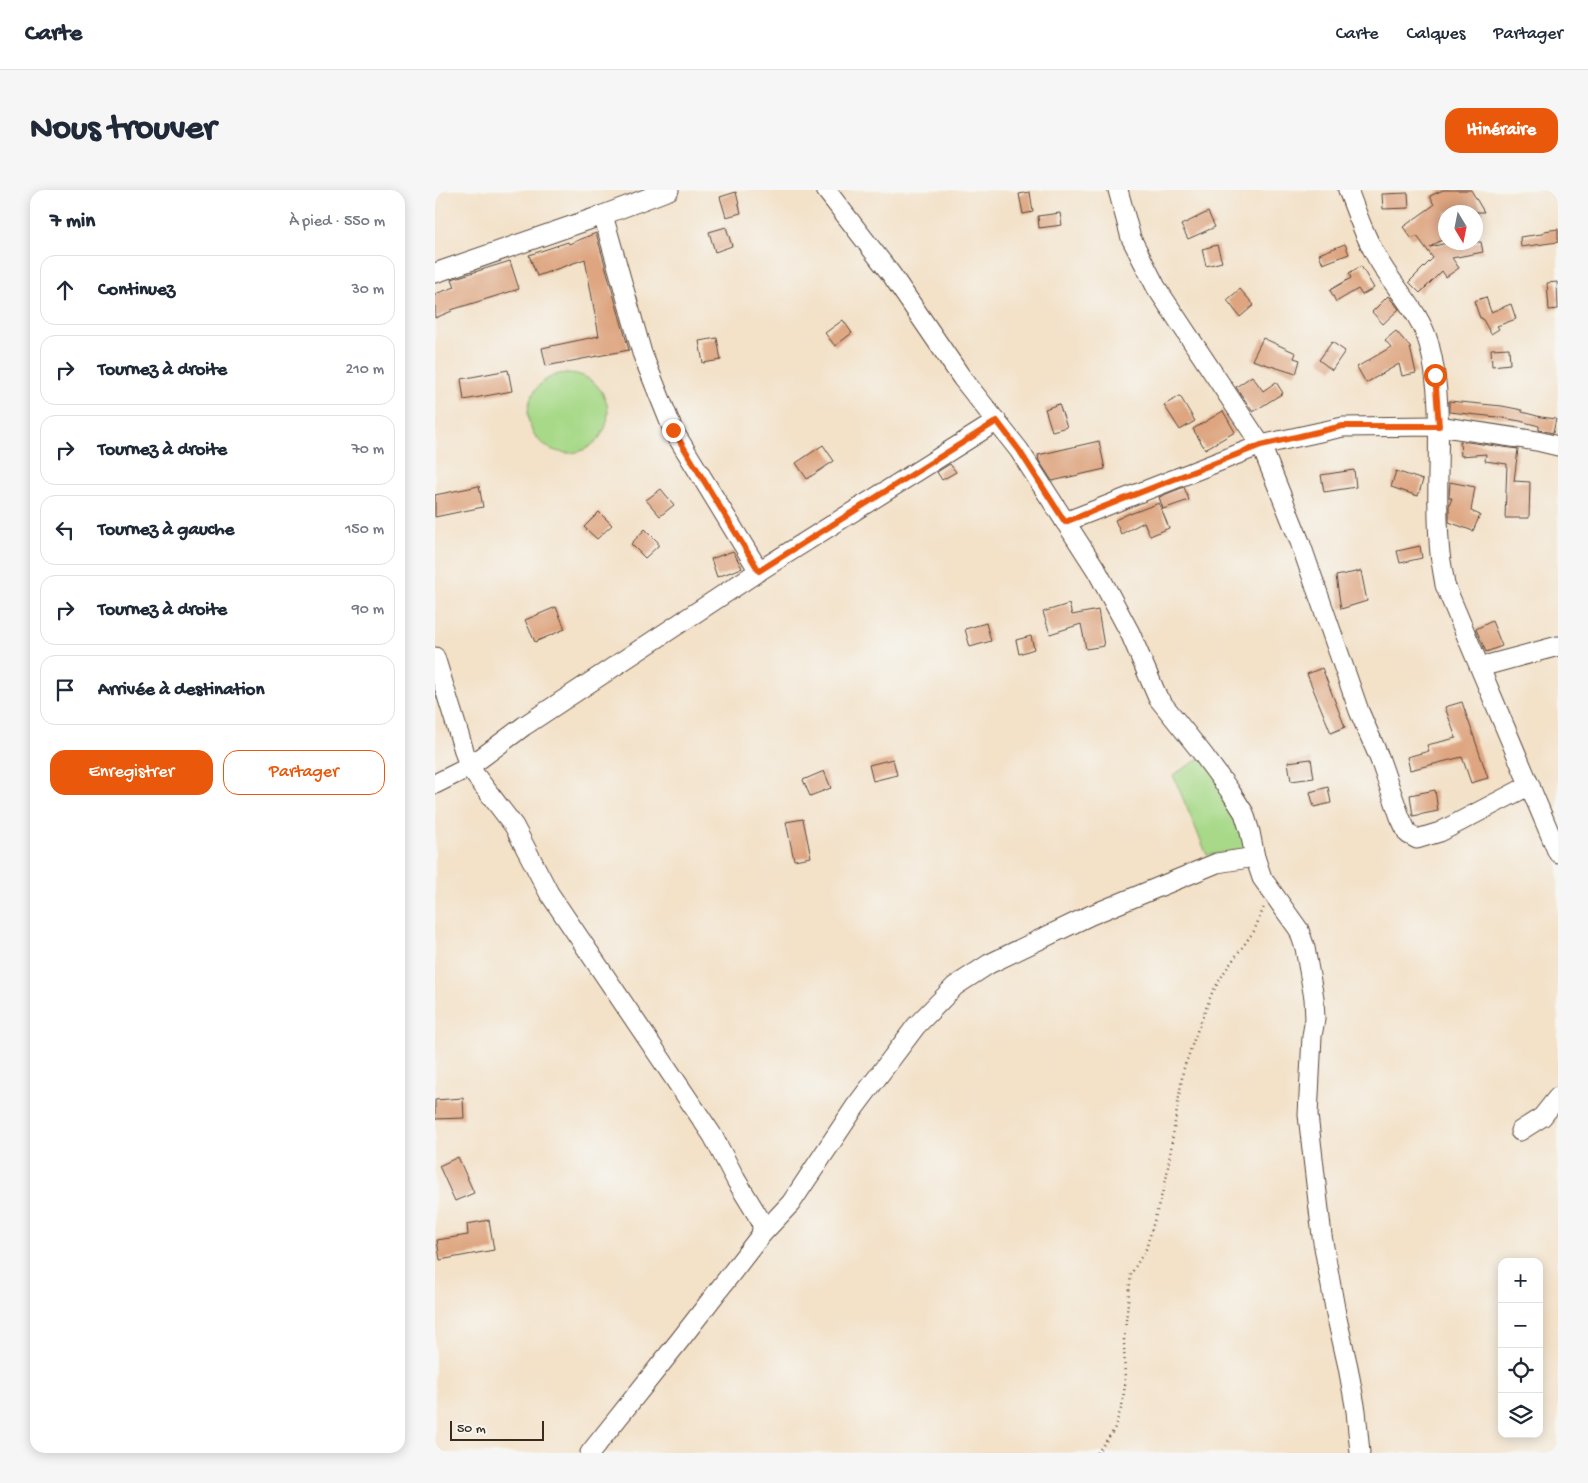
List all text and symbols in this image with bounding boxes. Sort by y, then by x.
text: Carte [25,20,82,49]
text: Carte [1336,24,1379,45]
text: Calques [1407,24,1465,45]
text: Partager [1493,24,1563,45]
button: Itinéraire [1445,108,1558,153]
text: Nous trouver [30,110,216,151]
north arrow [1438,205,1483,250]
text: 7 min [50,210,95,235]
text: À pied · 550 m [289,213,385,232]
icon: ahead [51,276,79,304]
text: Continuez [98,279,175,302]
text: 30 m [351,281,384,300]
icon: right [51,356,79,384]
text: Tournez à droite [98,359,227,382]
text: 210 m [345,361,384,380]
route start [1424,364,1447,387]
route end [662,419,685,442]
icon: right [51,436,79,464]
text: Tournez à droite [98,439,227,462]
text: 70 m [351,441,384,460]
icon: left [51,516,79,544]
text: Tournez à gauche [98,519,234,542]
text: 150 m [345,521,384,540]
icon: right [51,596,79,624]
text: Tournez à droite [98,599,227,622]
text: 90 m [352,601,384,620]
icon: arrive [51,676,79,704]
text: Arrivée à destination [98,679,264,702]
button: Enregistrer [50,750,213,795]
button: Partager [223,750,385,795]
map controls [1498,1258,1543,1438]
button: + [1498,1258,1543,1303]
button: − [1498,1303,1543,1348]
button: locate [1498,1348,1543,1393]
button: layers [1498,1393,1543,1438]
scale bar [450,1418,544,1441]
text: 50 m [457,1421,486,1438]

